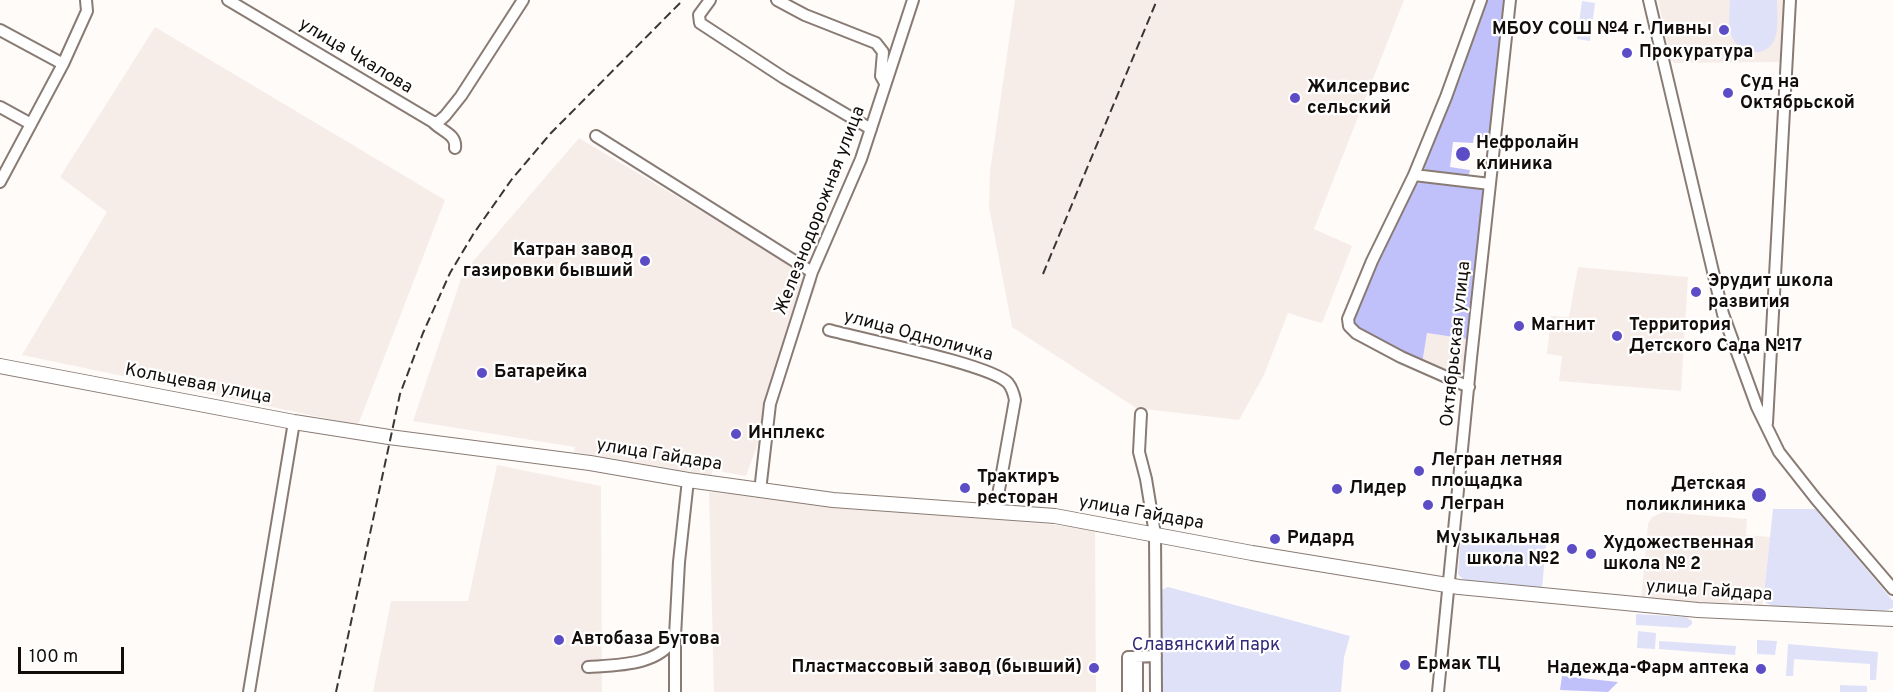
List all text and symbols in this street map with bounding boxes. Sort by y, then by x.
street label: улица Чкалова [294,14,416,100]
place label: МБОУ СОШ №4 г. Ливны [1492,19,1712,41]
marker: МБОУ СОШ №4 г. Ливны [1717,23,1731,37]
place label: Прокуратура [1639,42,1753,64]
marker: Прокуратура [1620,46,1634,60]
place label: Суд на Октябрьской [1740,72,1855,115]
place label: Жилсервис сельский [1307,77,1410,119]
marker: Суд на Октябрьской [1721,86,1735,100]
marker: Жилсервис сельский [1288,91,1302,105]
street label: Железнодорожная улица [771,104,871,318]
place label: Нефролайн клиника [1476,133,1579,176]
marker: Нефролайн клиника [1454,145,1472,163]
place label: Катран завод газировки бывший [463,240,633,282]
marker: Катран завод газировки бывший [638,254,652,268]
street label: Октябрьская улица [1438,260,1476,428]
place label: Эрудит школа развития [1708,271,1833,314]
marker: Эрудит школа развития [1689,285,1703,299]
street label: улица Одноличка [841,307,995,367]
place label: Магнит [1531,315,1595,337]
place label: Территория Детского Сада №17 [1629,315,1802,358]
marker: Магнит [1512,319,1526,333]
marker: Территория Детского Сада №17 [1610,329,1624,343]
street label: Кольцевая улица [123,360,273,410]
place label: Батарейка [494,362,587,384]
marker: Батарейка [475,366,489,380]
place label: Инплекс [748,423,825,445]
marker: Инплекс [729,427,743,441]
street label: улица Гайдара [595,435,723,477]
place label: Легран летняя площадка [1431,450,1563,492]
marker: Легран летняя площадка [1412,464,1426,478]
place label: Трактиръ ресторан [977,467,1060,510]
place label: Детская поликлиника [1626,474,1746,516]
place label: Лидер [1349,478,1407,500]
marker: Трактиръ ресторан [958,481,972,495]
marker: Лидер [1330,482,1344,496]
marker: Детская поликлиника [1750,486,1768,504]
street label: улица Гайдара [1077,492,1205,536]
place label: Легран [1440,494,1504,516]
marker: Легран [1421,498,1435,512]
place label: Ридард [1287,528,1354,550]
place label: Музыкальная школа №2 [1436,528,1560,570]
marker: Ридард [1268,532,1282,546]
place label: Художественная школа № 2 [1603,533,1754,576]
marker: Музыкальная школа №2 [1565,542,1579,556]
marker: Художественная школа № 2 [1584,547,1598,561]
street label: улица Гайдара [1645,577,1773,607]
place label: Автобаза Бутова [571,629,720,651]
marker: Автобаза Бутова [552,633,566,647]
scale bar [21,635,128,673]
park label: Славянский парк [1132,635,1280,657]
text: 100 m [29,646,78,669]
place label: Ермак ТЦ [1417,654,1501,676]
place label: Пластмассовый завод (бывший) [792,657,1082,679]
marker: Ермак ТЦ [1398,658,1412,672]
place label: Надежда-Фарм аптека [1547,658,1749,680]
marker: Пластмассовый завод (бывший) [1087,661,1101,675]
marker: Надежда-Фарм аптека [1754,662,1768,676]

